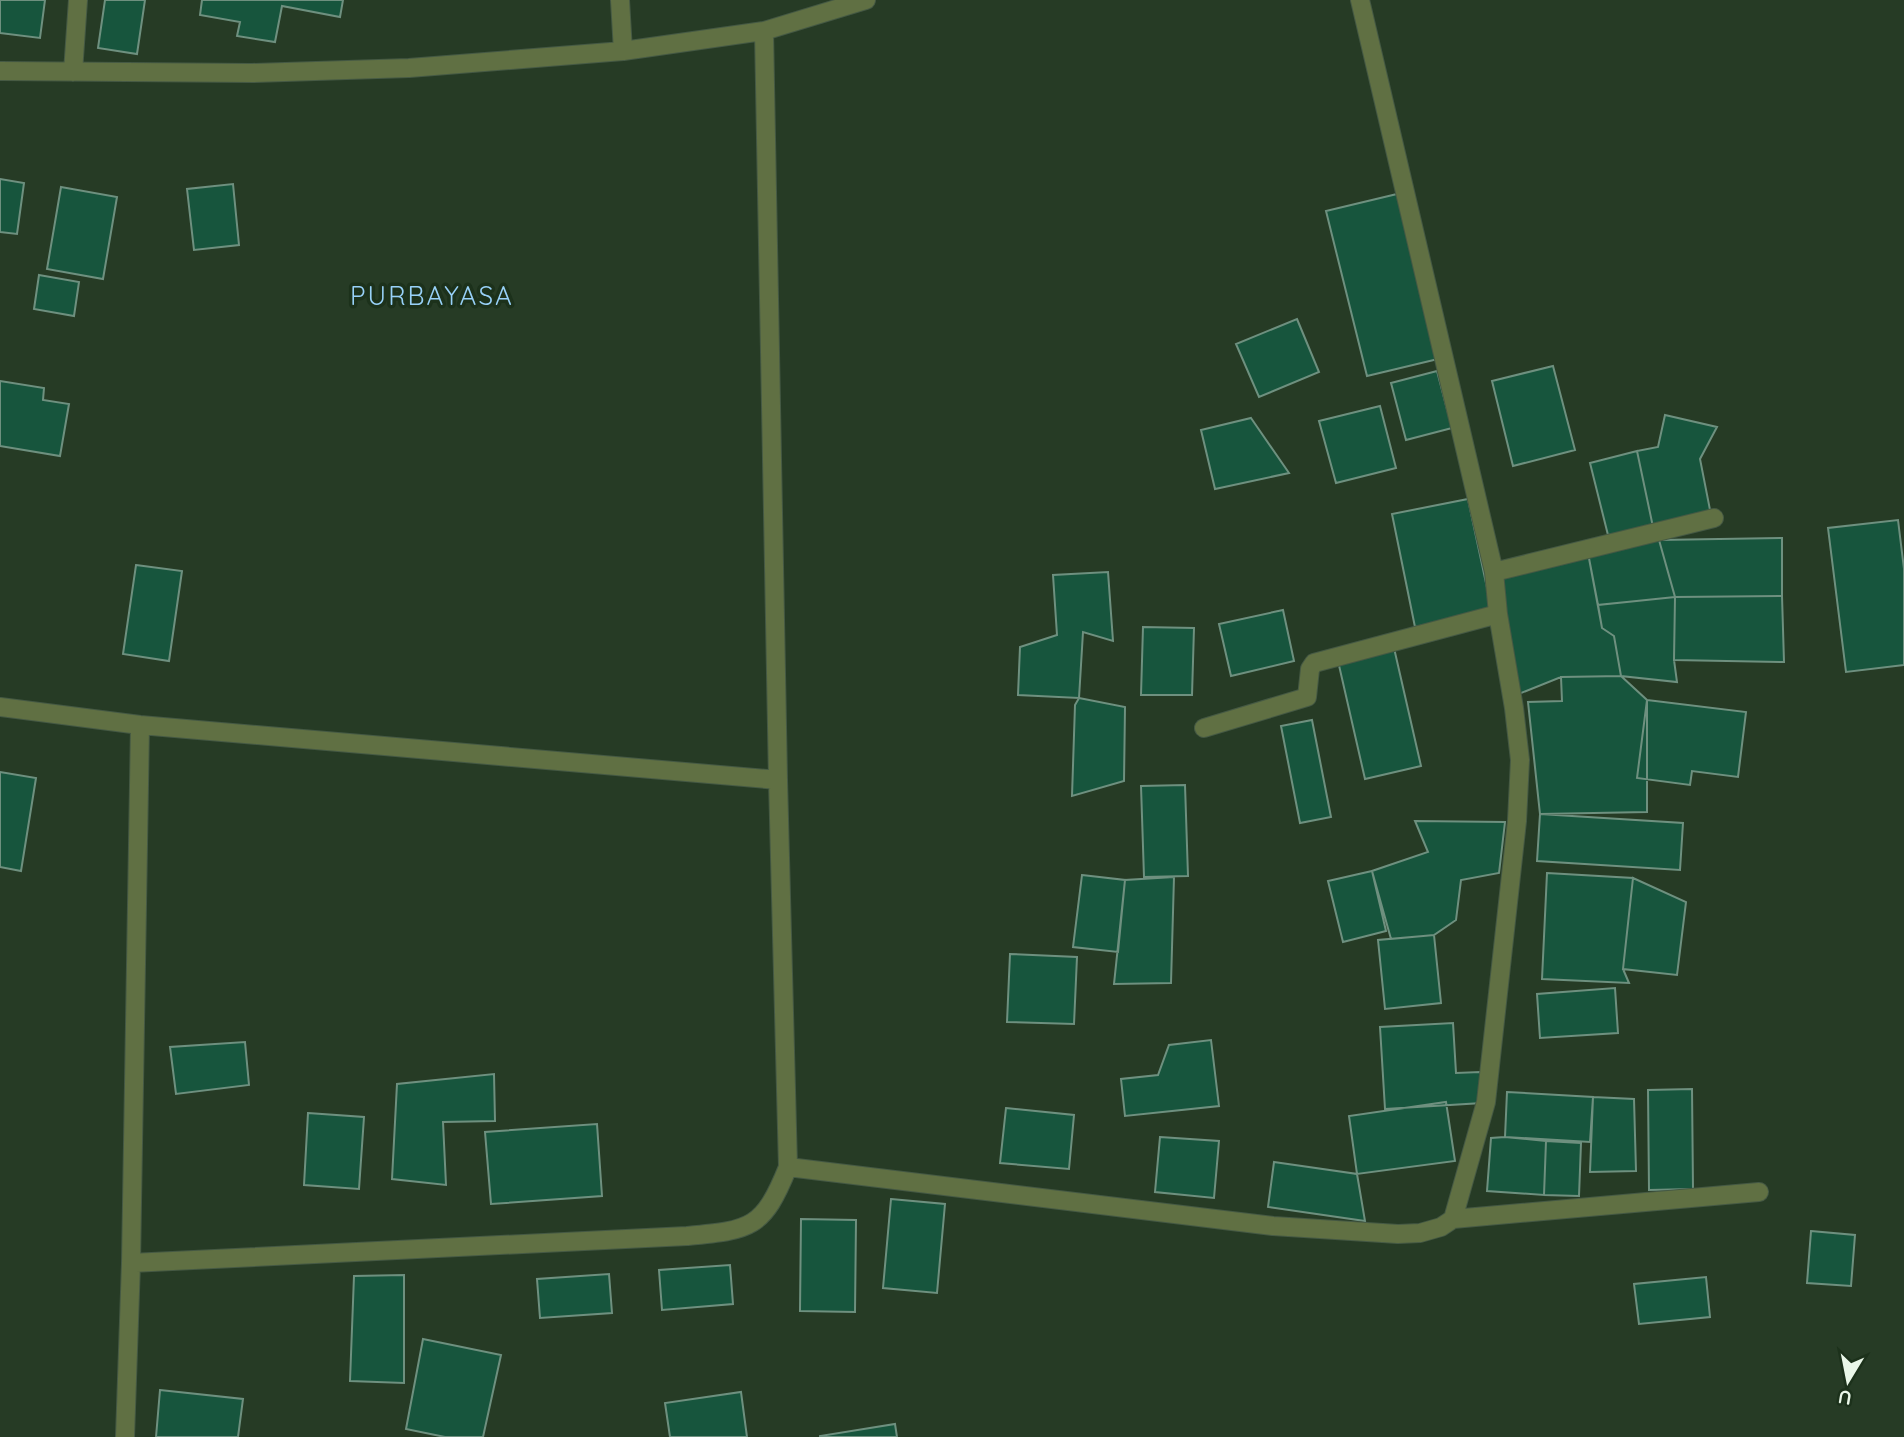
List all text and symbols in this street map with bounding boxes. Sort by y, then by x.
district label: PURBAYASA [350,279,514,312]
north arrow [1813,1346,1883,1416]
text: U [1836,1385,1854,1411]

